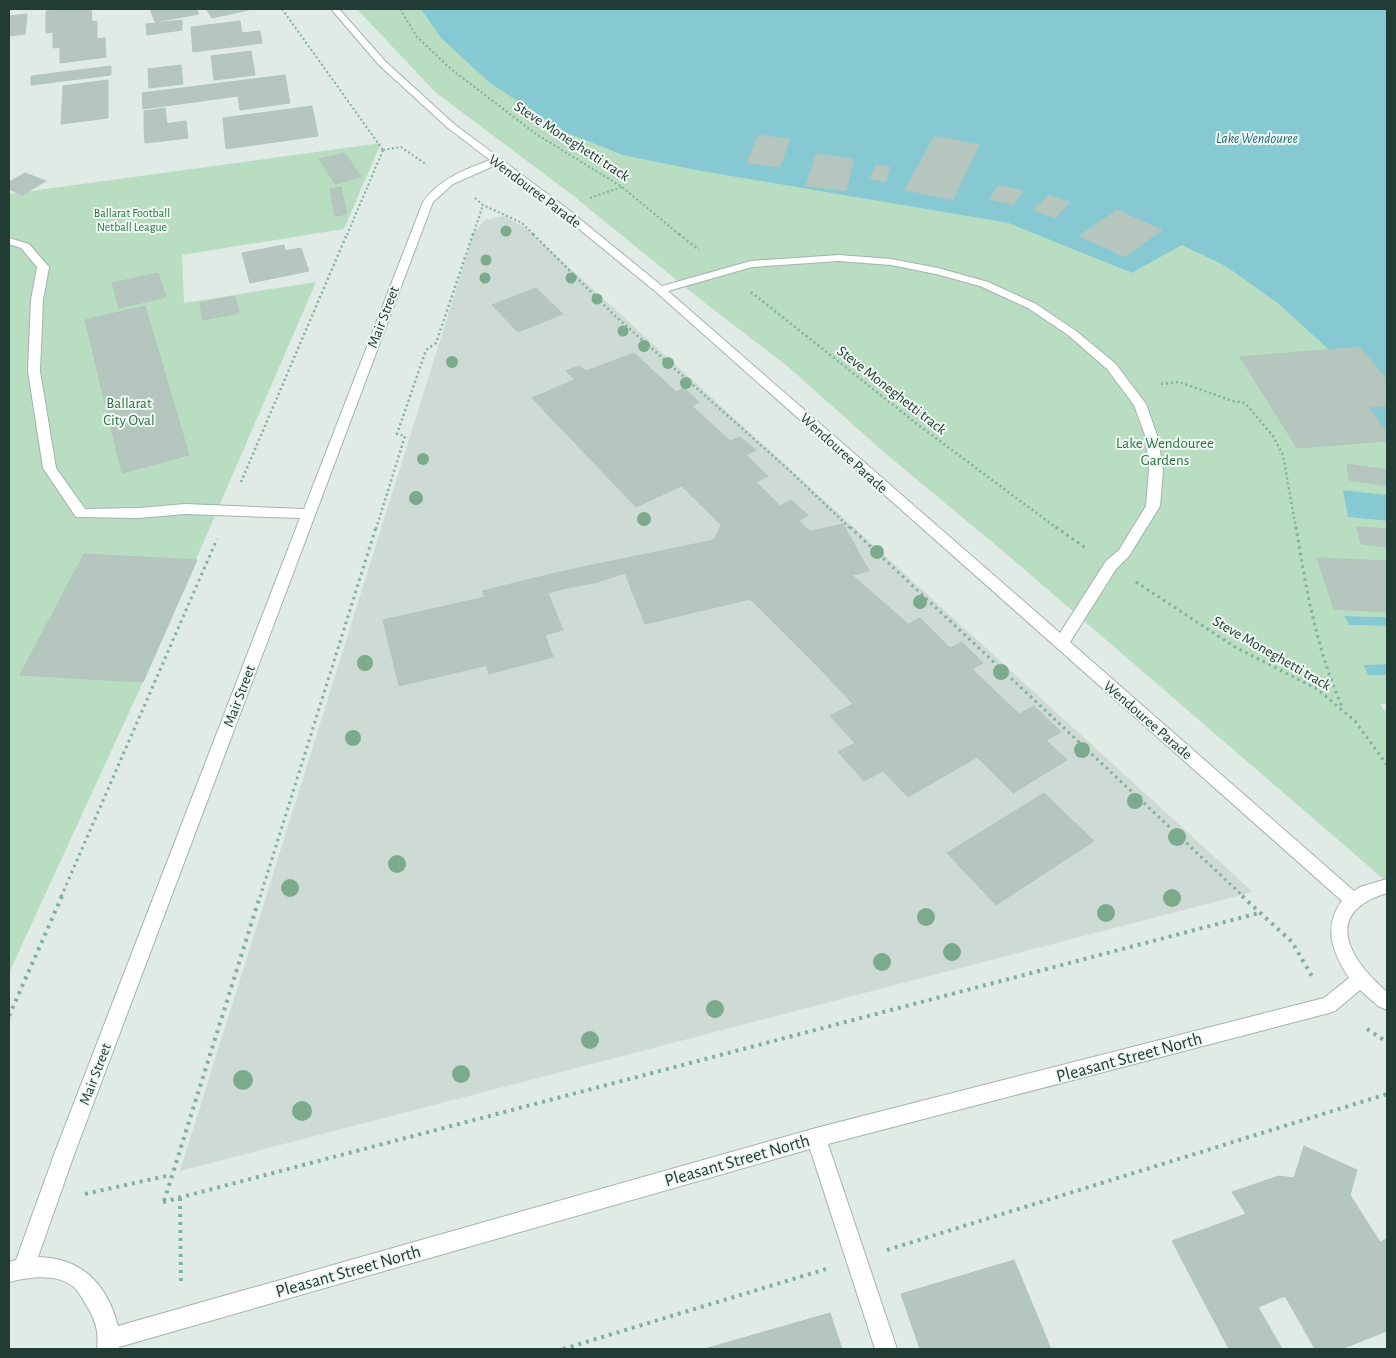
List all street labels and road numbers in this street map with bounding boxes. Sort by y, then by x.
street label: Steve Moneghetti track [511,99,632,184]
street label: Wendouree Parade [486,152,584,231]
street label: Mair Street [365,284,402,350]
street label: Steve Moneghetti track [834,343,949,438]
street label: Wendouree Parade [797,410,890,496]
street label: Steve Moneghetti track [1210,613,1334,694]
street label: Mair Street [221,663,258,729]
street label: Wendouree Parade [1101,678,1195,763]
street label: Pleasant Street North [1054,1030,1204,1086]
street label: Mair Street [77,1041,114,1107]
street label: Pleasant Street North [663,1132,812,1190]
street label: Pleasant Street North [274,1243,423,1301]

